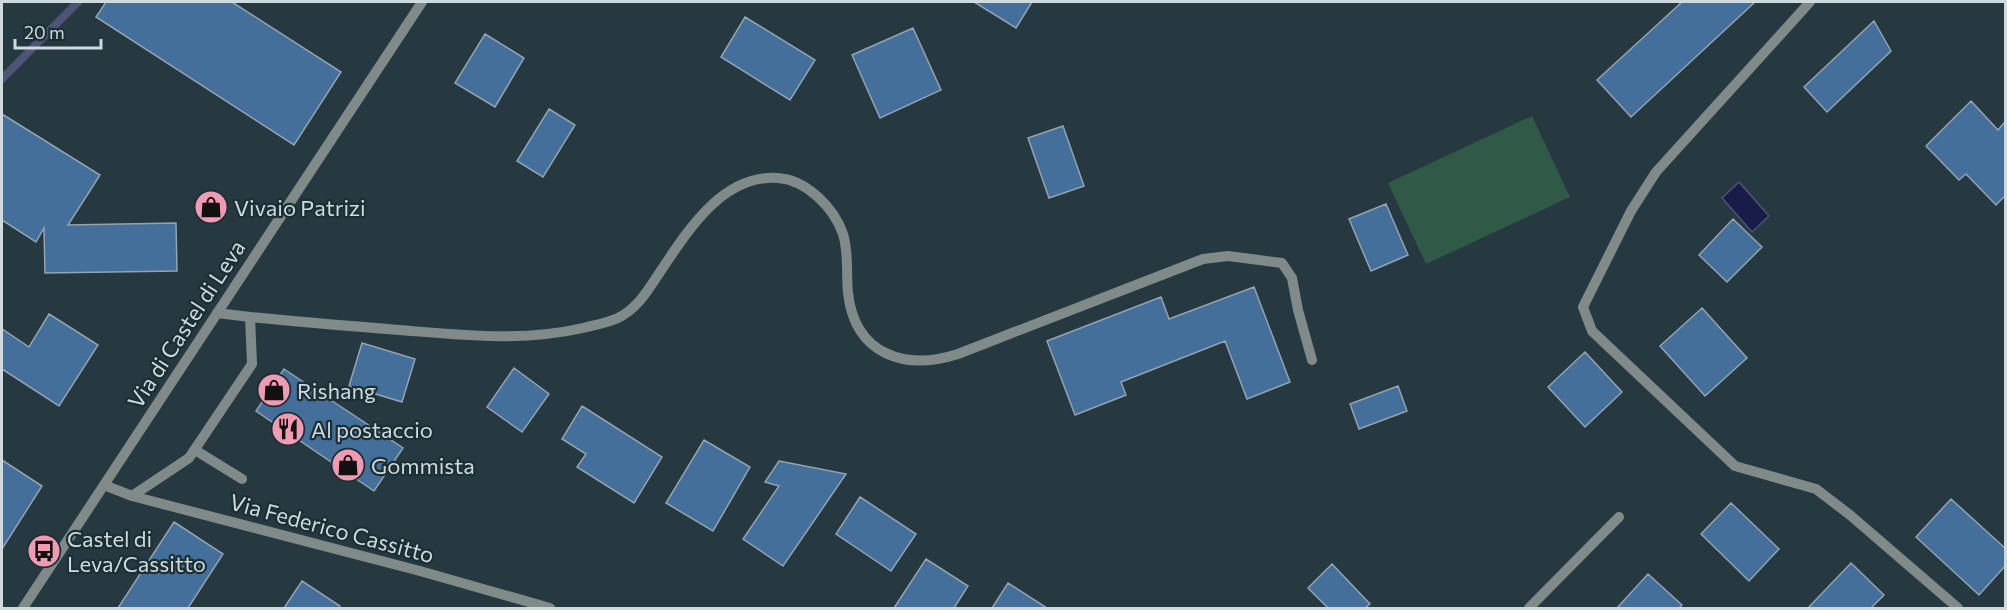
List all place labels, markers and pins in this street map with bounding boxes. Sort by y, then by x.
shop icon: Vivaio Patrizi [193,189,229,225]
place label: Vivaio Patrizi [234,194,366,221]
shop icon: Rishang [256,372,292,408]
place label: Rishang [297,377,376,404]
restaurant icon: Al postaccio [270,411,306,447]
place label: Al postaccio [311,416,433,443]
shop icon: Gommista [330,447,366,483]
place label: Gommista [371,452,475,479]
place label: Castel di Leva/Cassitto [67,525,206,577]
bus stop icon: Castel di Leva/Cassitto [26,533,62,569]

